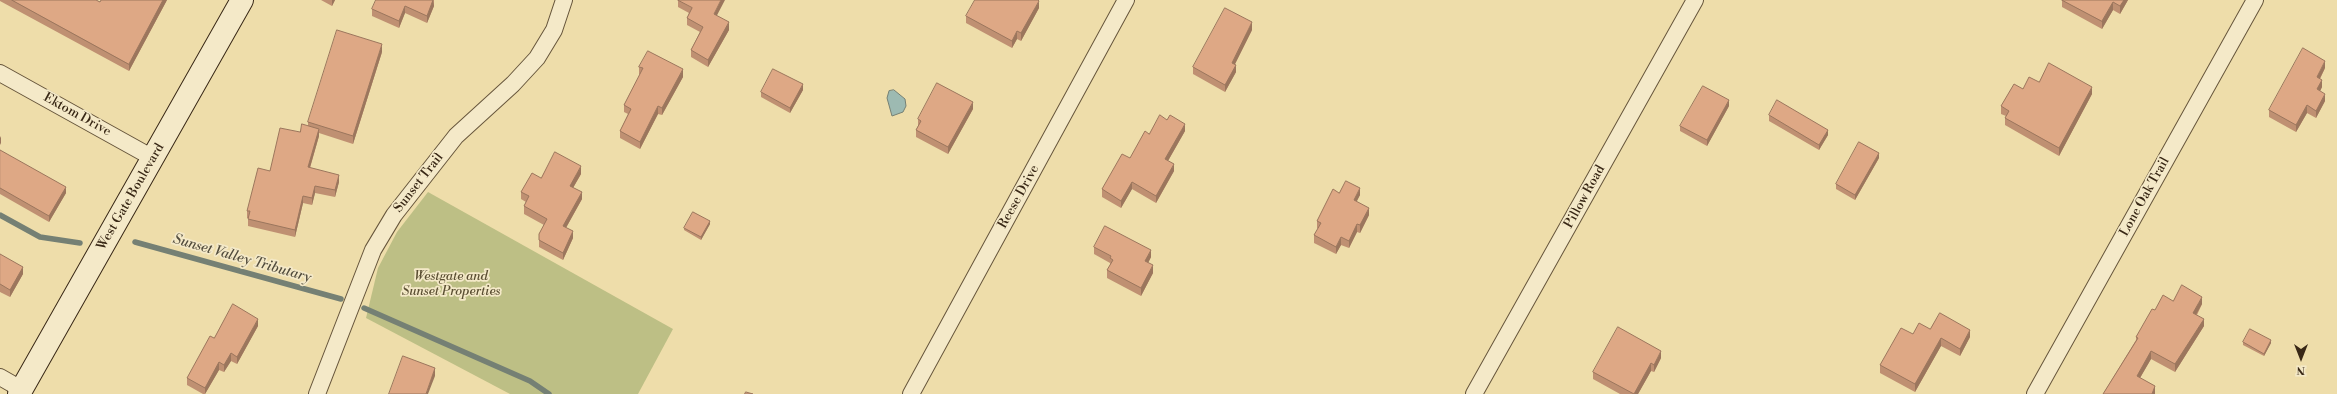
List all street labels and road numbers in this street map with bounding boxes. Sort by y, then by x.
street label: Ektom Drive [41,90,113,140]
street label: West Gate Boulevard [94,141,168,253]
street label: Sunset Trail [391,150,447,216]
street label: Lone Oak Trail [2117,155,2173,239]
street label: Reese Drive [995,163,1043,231]
street label: Pillow Road [1561,163,1609,231]

